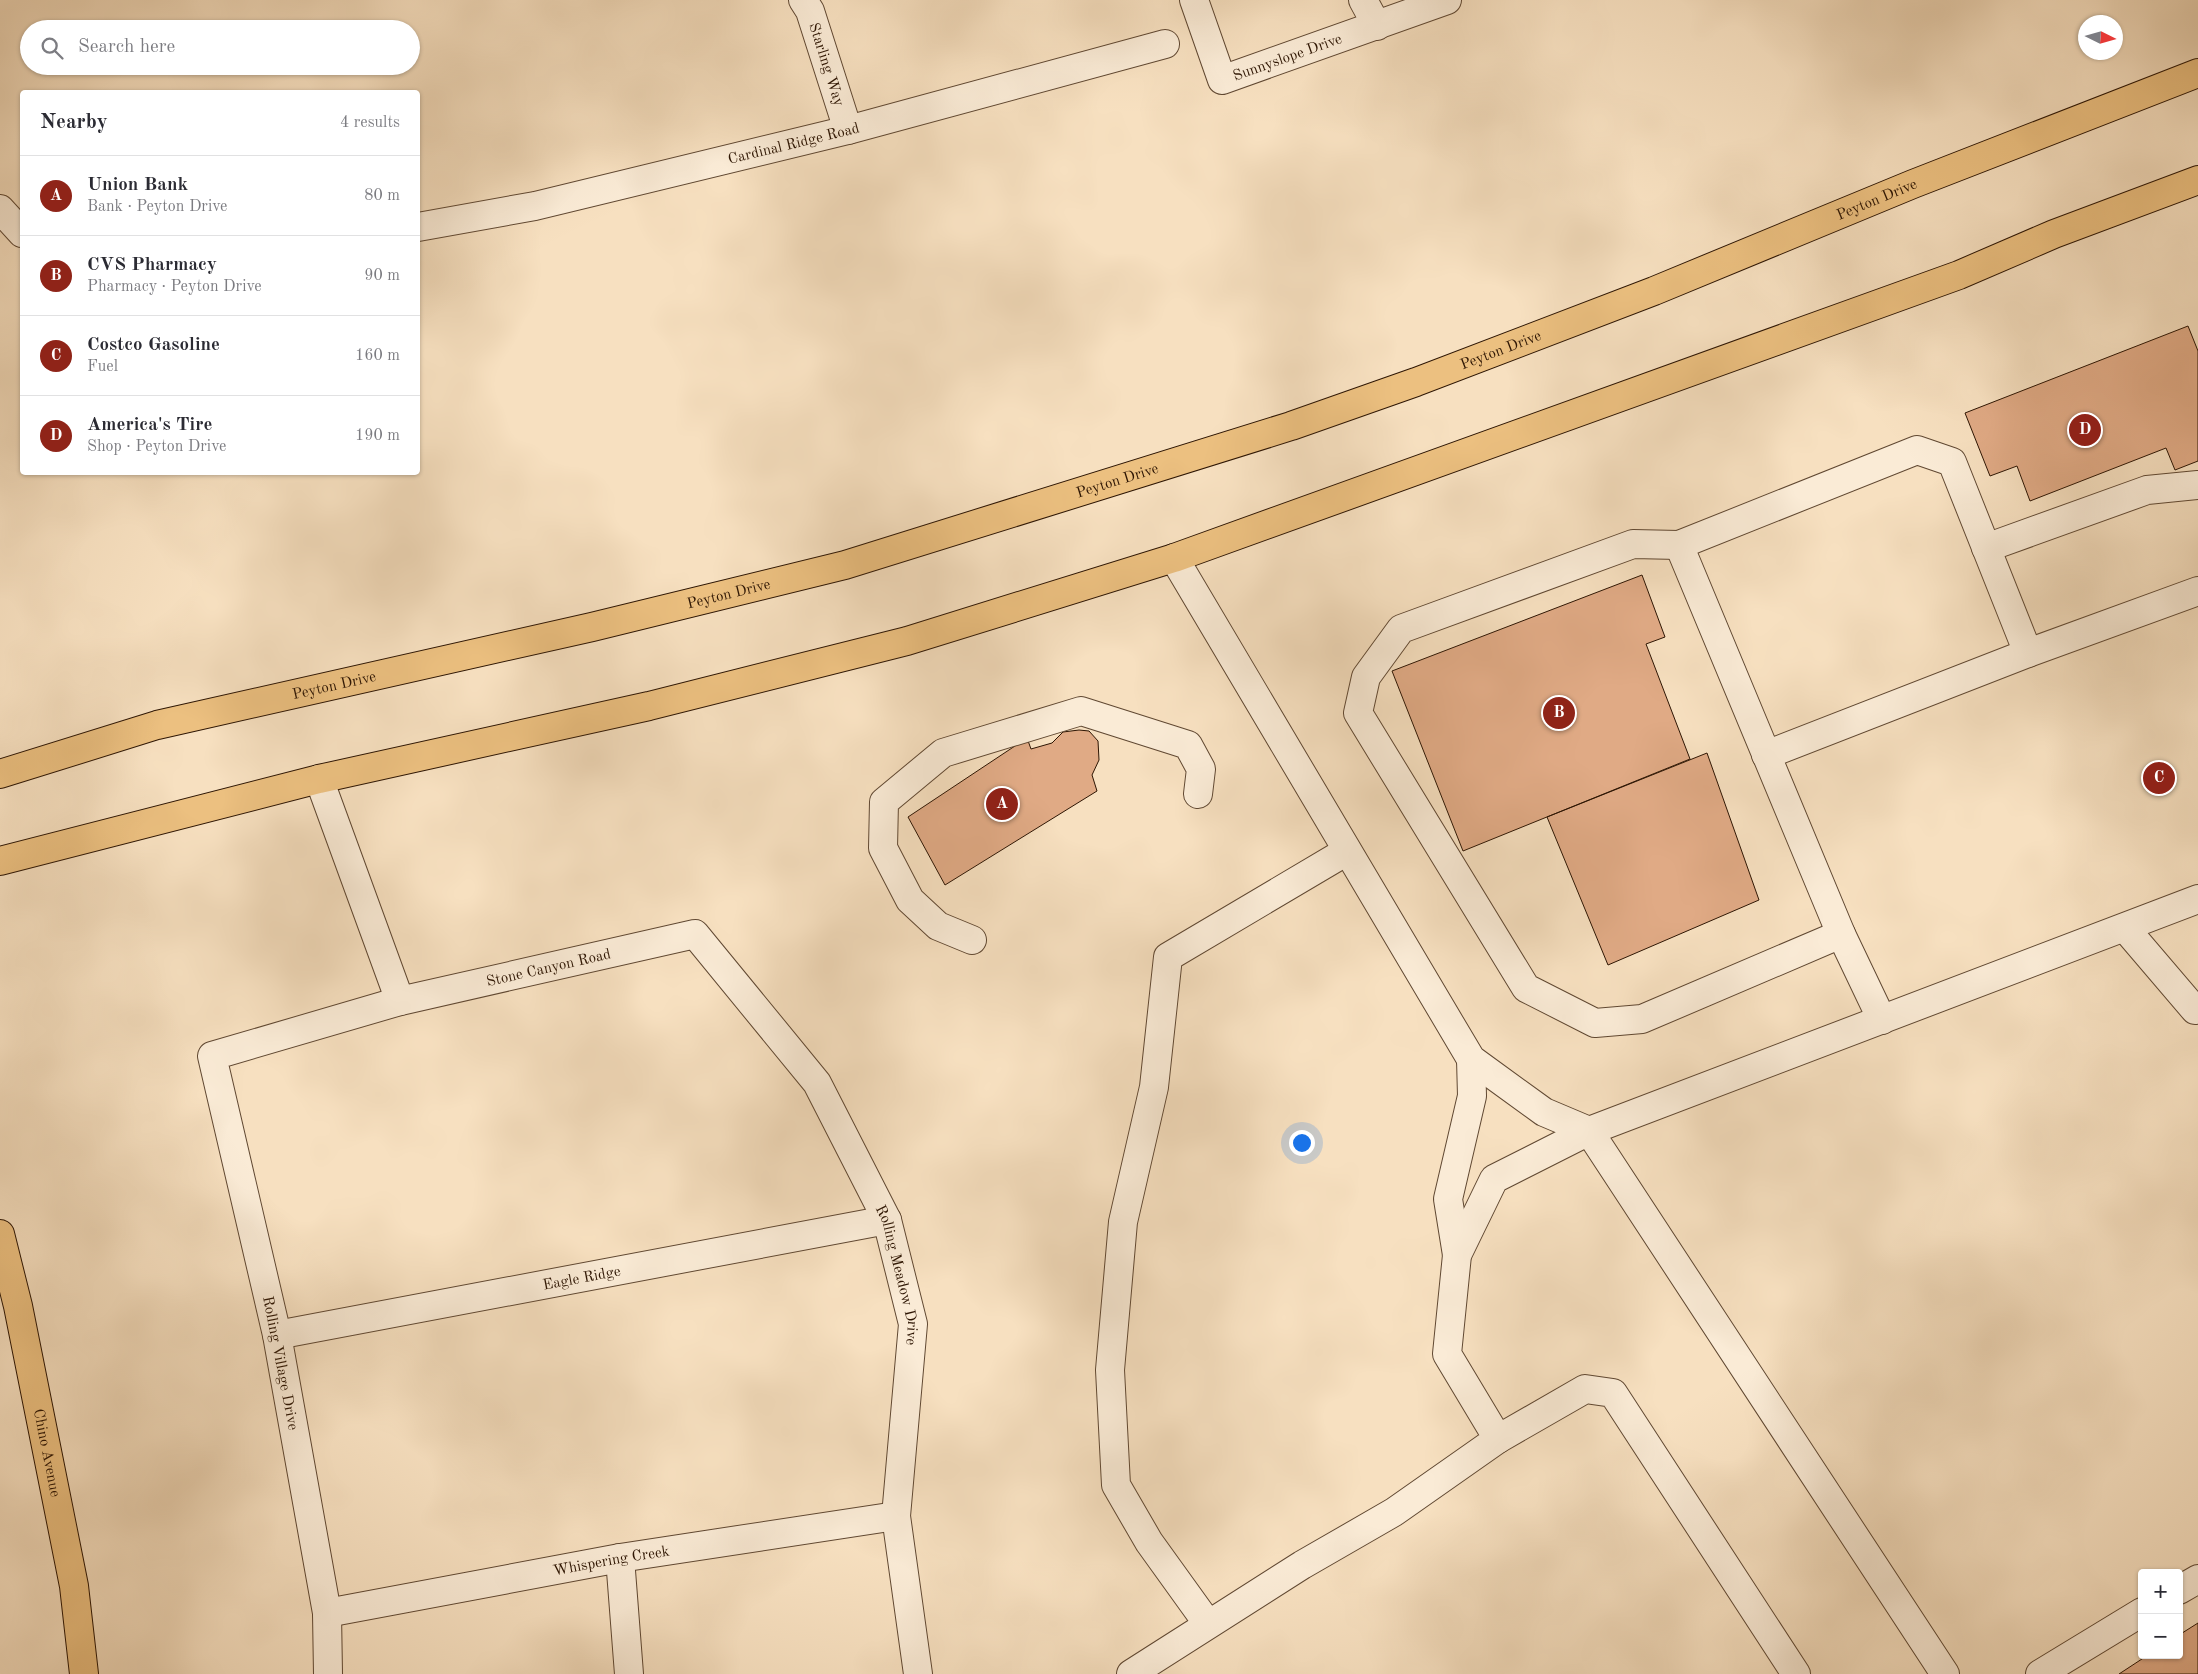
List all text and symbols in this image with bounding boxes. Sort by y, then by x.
north arrow [2078,15,2123,60]
search box [20,20,420,75]
street label: Starling Way [805,21,846,108]
street label: Sunnyslope Drive [1231,32,1344,84]
icon: search [38,34,66,62]
text: Search here [78,38,175,57]
text: Nearby [40,112,108,133]
text: 4 results [340,115,400,131]
street label: Cardinal Ridge Road [727,121,861,168]
text: Union Bank [87,176,188,195]
street label: Peyton Drive [1835,177,1919,224]
text: A [50,188,62,204]
text: 80 m [364,188,400,204]
text: Bank · Peyton Drive [87,199,227,215]
text: CVS Pharmacy [87,256,217,275]
text: B [50,268,62,284]
text: 90 m [364,268,400,284]
text: Pharmacy · Peyton Drive [87,279,262,295]
street label: Peyton Drive [1458,329,1544,373]
text: Costco Gasoline [87,336,220,355]
text: C [51,348,61,364]
text: 160 m [355,348,400,364]
text: Fuel [87,359,118,375]
pin: D [2069,411,2101,449]
text: America's Tire [87,416,212,435]
text: D [50,428,62,444]
text: 190 m [355,428,400,444]
text: Shop · Peyton Drive [87,439,226,455]
street label: Peyton Drive [1075,462,1161,501]
street label: Peyton Drive [686,578,772,612]
street label: Peyton Drive [291,670,378,703]
pin: B [1543,694,1575,732]
pin: C [2143,759,2175,797]
pin: A [986,785,1018,823]
street label: Stone Canyon Road [485,947,613,990]
your location [1289,1130,1315,1156]
street label: Rolling Meadow Drive [872,1203,919,1346]
street label: Eagle Ridge [542,1264,622,1294]
street label: Rolling Village Drive [259,1295,300,1432]
street label: Chino Avenue [30,1408,62,1499]
street label: Whispering Creek [552,1545,671,1579]
map controls [2138,1569,2183,1659]
button: + [2138,1569,2183,1614]
button: − [2138,1614,2183,1659]

